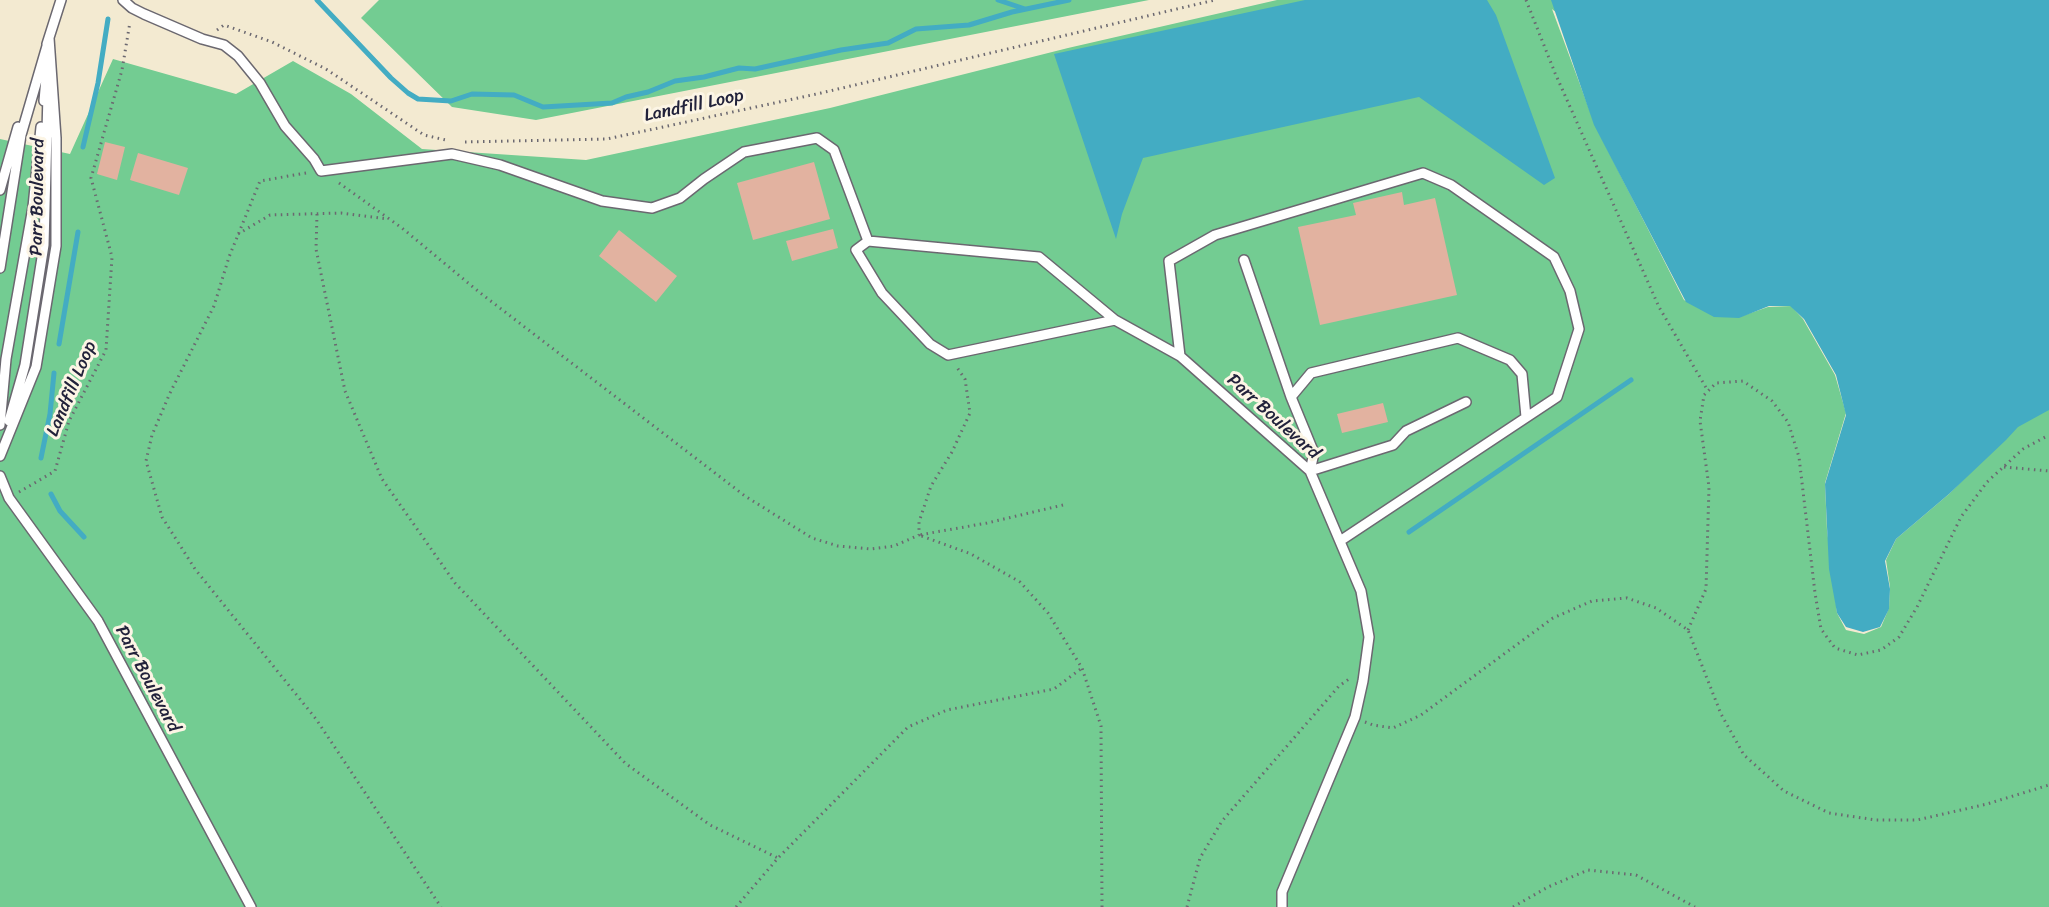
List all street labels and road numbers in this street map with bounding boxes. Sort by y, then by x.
street label: Landfill Loop [642,85,746,127]
street label: Parr Boulevard [26,138,50,256]
street label: Landfill Loop [42,338,102,440]
street label: Parr Boulevard [1222,370,1324,464]
street label: Parr Boulevard [110,622,184,736]

